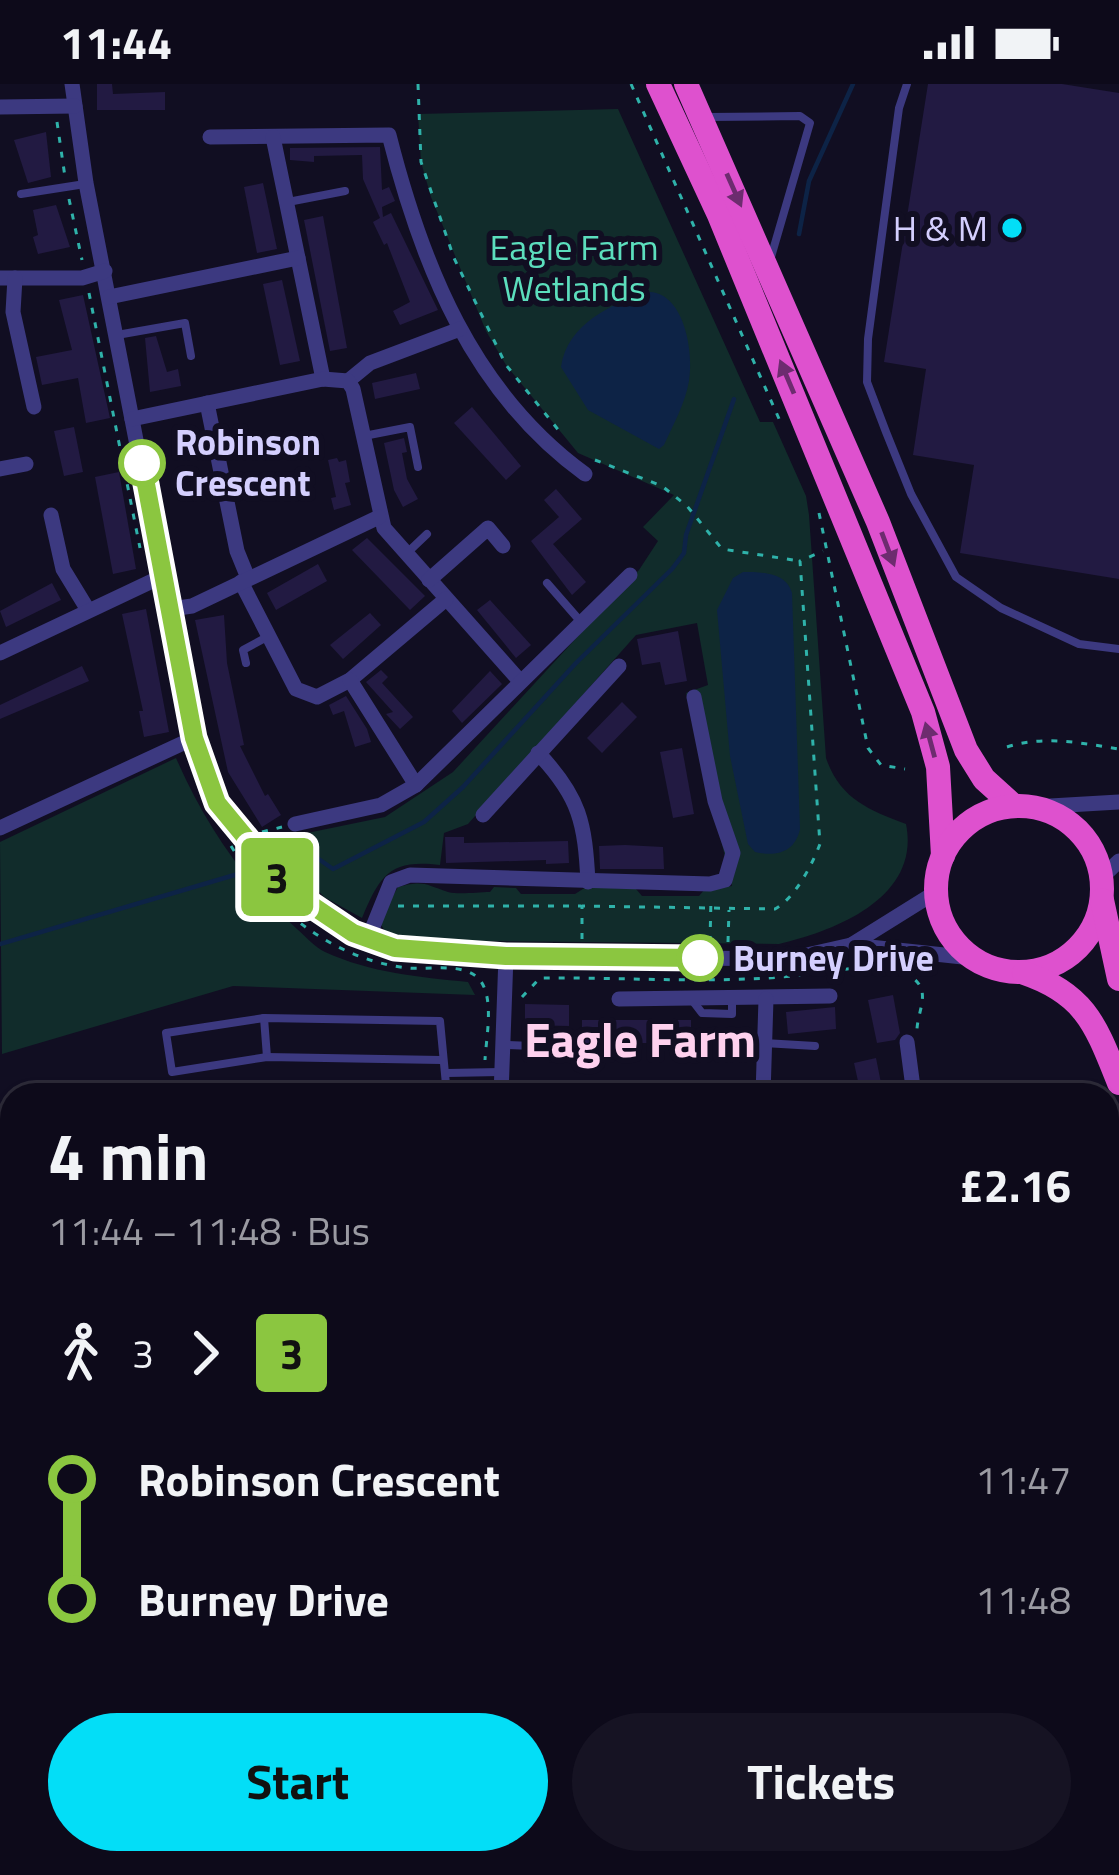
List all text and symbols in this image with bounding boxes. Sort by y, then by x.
text: 11:44 [60,8,172,76]
one-way arrow [725,173,745,208]
place label: H & M [893,200,988,255]
marker: H & M [999,215,1025,241]
park label: Eagle Farm Wetlands [489,219,659,315]
one-way arrow [777,359,796,395]
place label: Robinson Crescent [175,414,321,510]
marker: Robinson Crescent [120,441,164,485]
one-way arrow [879,531,898,567]
one-way arrow [920,721,939,758]
line badge: 3 [238,838,316,916]
text: 3 [265,845,289,909]
place label: Burney Drive [733,930,934,985]
marker: Burney Drive [678,936,722,980]
district label: Eagle Farm [524,1003,756,1076]
text: 4 min [48,1105,208,1206]
text: £2.16 [959,1151,1071,1219]
text: 11:44 – 11:48 · Bus [48,1201,370,1260]
icon: walk [48,1320,114,1386]
icon: forward [172,1320,238,1386]
text: 3 [280,1321,303,1385]
text: 3 [132,1324,154,1383]
text: Robinson Crescent [138,1445,500,1513]
text: 11:47 [975,1450,1071,1509]
text: Burney Drive [138,1565,389,1633]
text: 11:48 [975,1570,1071,1629]
button: Start [48,1713,548,1851]
button: Tickets [572,1713,1071,1851]

